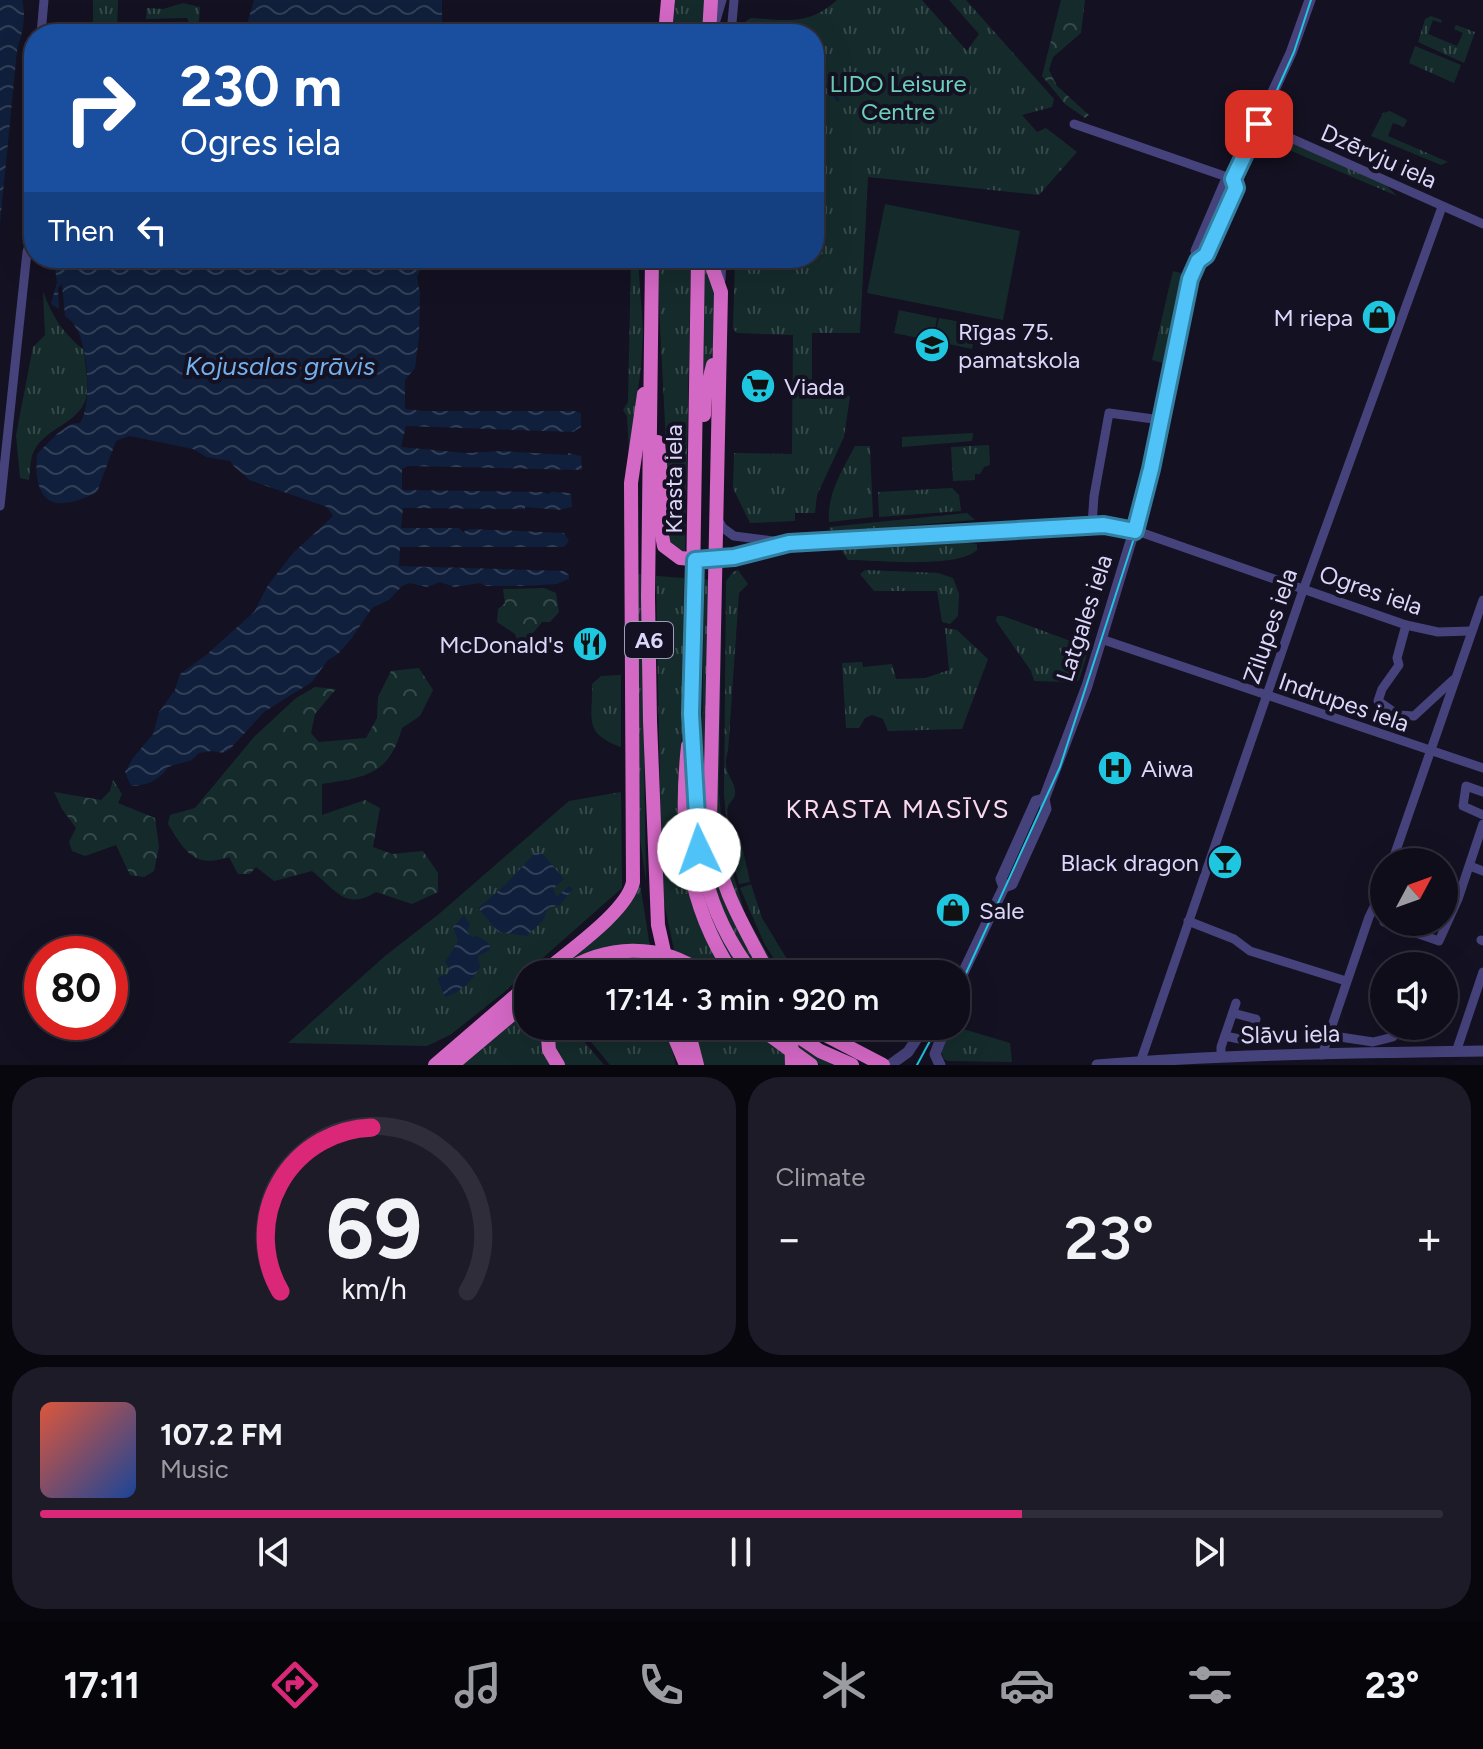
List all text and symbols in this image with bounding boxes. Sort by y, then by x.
text: 230 m [180,53,342,120]
icon: right [48,56,152,160]
park label: LIDO Leisure Centre [830,69,967,126]
pin [1225,90,1293,158]
icon: arrive [1237,102,1281,146]
street label: Dzērvju iela [1316,118,1442,194]
text: Ogres iela [180,121,341,164]
icon: left [130,208,174,252]
text: Then [48,212,114,249]
shop icon: M riepa [1360,298,1398,336]
place label: M riepa [1274,303,1353,332]
place label: Rīgas 75. pamatskola [958,317,1080,374]
school or university icon: Rīgas 75. pamatskola [913,326,951,364]
water label: Kojusalas grāvis [185,350,375,382]
supermarket icon: Viada [739,367,777,405]
place label: Viada [784,372,845,401]
street label: Krasta iela [659,424,688,534]
street label: Latgales iela [1050,551,1118,685]
street label: Ogres iela [1316,559,1426,621]
street label: Zilupes iela [1237,564,1303,688]
road number: A6 [625,622,673,658]
restaurant icon: McDonald's [571,625,609,663]
place label: McDonald's [439,630,564,659]
street label: Indrupes iela [1275,666,1413,738]
hospital icon: Aiwa [1096,749,1134,787]
place label: Aiwa [1141,754,1194,783]
district label: KRASTA MASĪVS [786,793,1010,825]
position arrow [657,808,741,892]
bar icon: Black dragon [1206,843,1244,881]
place label: Black dragon [1060,848,1199,877]
north arrow [1370,848,1458,936]
map controls [1370,848,1458,1040]
shop icon: Sale [934,891,972,929]
place label: Sale [979,896,1024,925]
speed limit sign: 80 [24,936,128,1040]
button: sound [1370,952,1458,1040]
text: 17:14 · 3 min · 920 m [605,981,879,1018]
street label: Slāvu iela [1240,1019,1340,1049]
text: Climate [776,1161,865,1193]
text: 69 [326,1179,422,1279]
text: 23° [1064,1202,1154,1274]
text: − [776,1212,803,1265]
text: + [1416,1212,1443,1265]
text: km/h [341,1272,406,1306]
text: 107.2 FM [160,1416,283,1453]
text: Music [160,1453,229,1485]
icon: previous [252,1530,296,1574]
icon: pause [719,1530,763,1574]
icon: next [1187,1530,1231,1574]
icon: directions [267,1657,323,1713]
icon: music [450,1657,506,1713]
icon: phone [633,1657,689,1713]
icon: climate [816,1657,872,1713]
icon: car [999,1657,1055,1713]
icon: filters [1182,1657,1238,1713]
text: 17:11 [64,1664,140,1707]
text: 23° [1365,1664,1419,1707]

